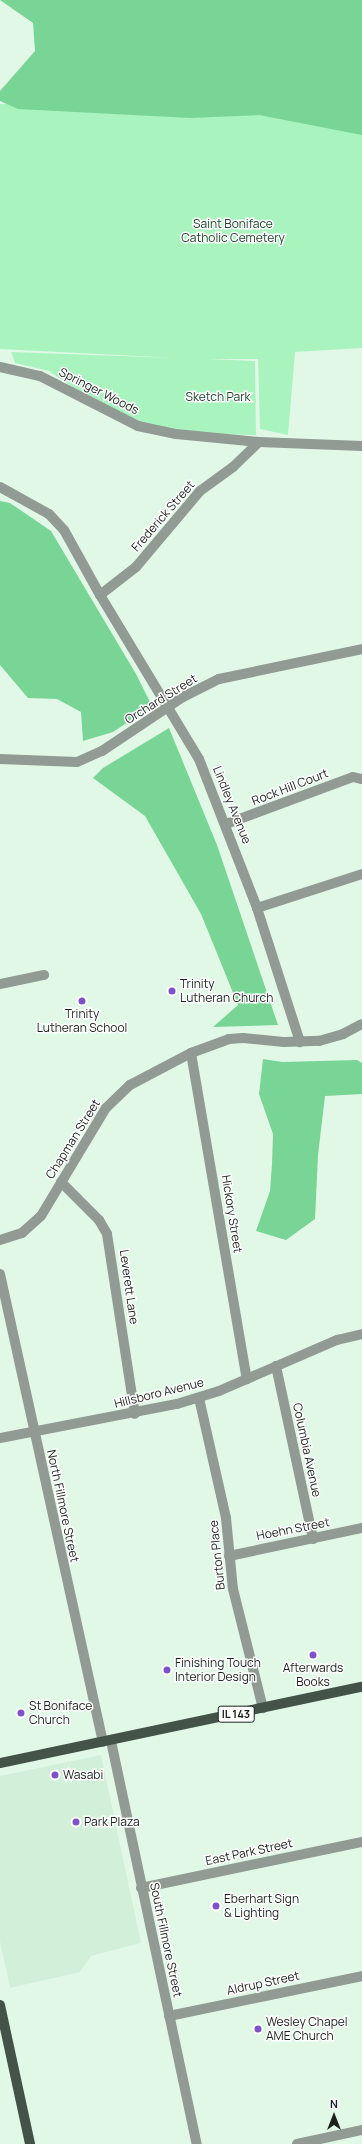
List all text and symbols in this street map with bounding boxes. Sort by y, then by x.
park label: Saint Boniface Catholic Cemetery [181,217,285,245]
street label: Springer Woods [57,365,141,417]
park label: Sketch Park [186,390,250,404]
street label: Frederick Street [128,478,198,554]
street label: Orchard Street [122,671,200,727]
street label: Lindley Avenue [210,764,254,846]
street label: Rock Hill Court [250,766,330,808]
place label: Trinity Lutheran Church [180,977,273,1005]
marker: Trinity Lutheran Church [167,986,177,996]
marker: Trinity Lutheran School [77,996,87,1006]
place label: Trinity Lutheran School [37,1007,127,1035]
street label: Chapman Street [43,1097,103,1181]
street label: Hickory Street [219,1174,245,1254]
street label: Leverett Lane [117,1249,141,1325]
street label: Hillsboro Avenue [113,1375,205,1411]
street label: Columbia Avenue [290,1402,324,1498]
street label: North Fillmore Street [44,1448,82,1564]
street label: Hoehn Street [255,1515,331,1543]
street label: Burton Place [206,1519,228,1591]
marker: Afterwards Books [308,1650,318,1660]
place label: Finishing Touch Interior Design [175,1656,261,1684]
place label: Afterwards Books [283,1661,343,1689]
marker: Finishing Touch Interior Design [162,1665,172,1675]
place label: St Boniface Church [29,1699,92,1727]
road number: IL 143 [217,1705,255,1723]
marker: St Boniface Church [16,1708,26,1718]
place label: Wasabi [63,1768,103,1782]
marker: Wasabi [50,1770,60,1780]
place label: Park Plaza [84,1815,140,1829]
marker: Park Plaza [71,1817,81,1827]
street label: East Park Street [204,1836,294,1868]
street label: South Fillmore Street [147,1882,185,1998]
place label: Eberhart Sign & Lighting [224,1892,299,1920]
marker: Eberhart Sign & Lighting [211,1901,221,1911]
street label: Aldrup Street [225,1968,301,1998]
place label: Wesley Chapel AME Church [266,2015,348,2043]
marker: Wesley Chapel AME Church [253,2024,263,2034]
north arrow [314,2096,354,2136]
text: N [330,2096,338,2111]

